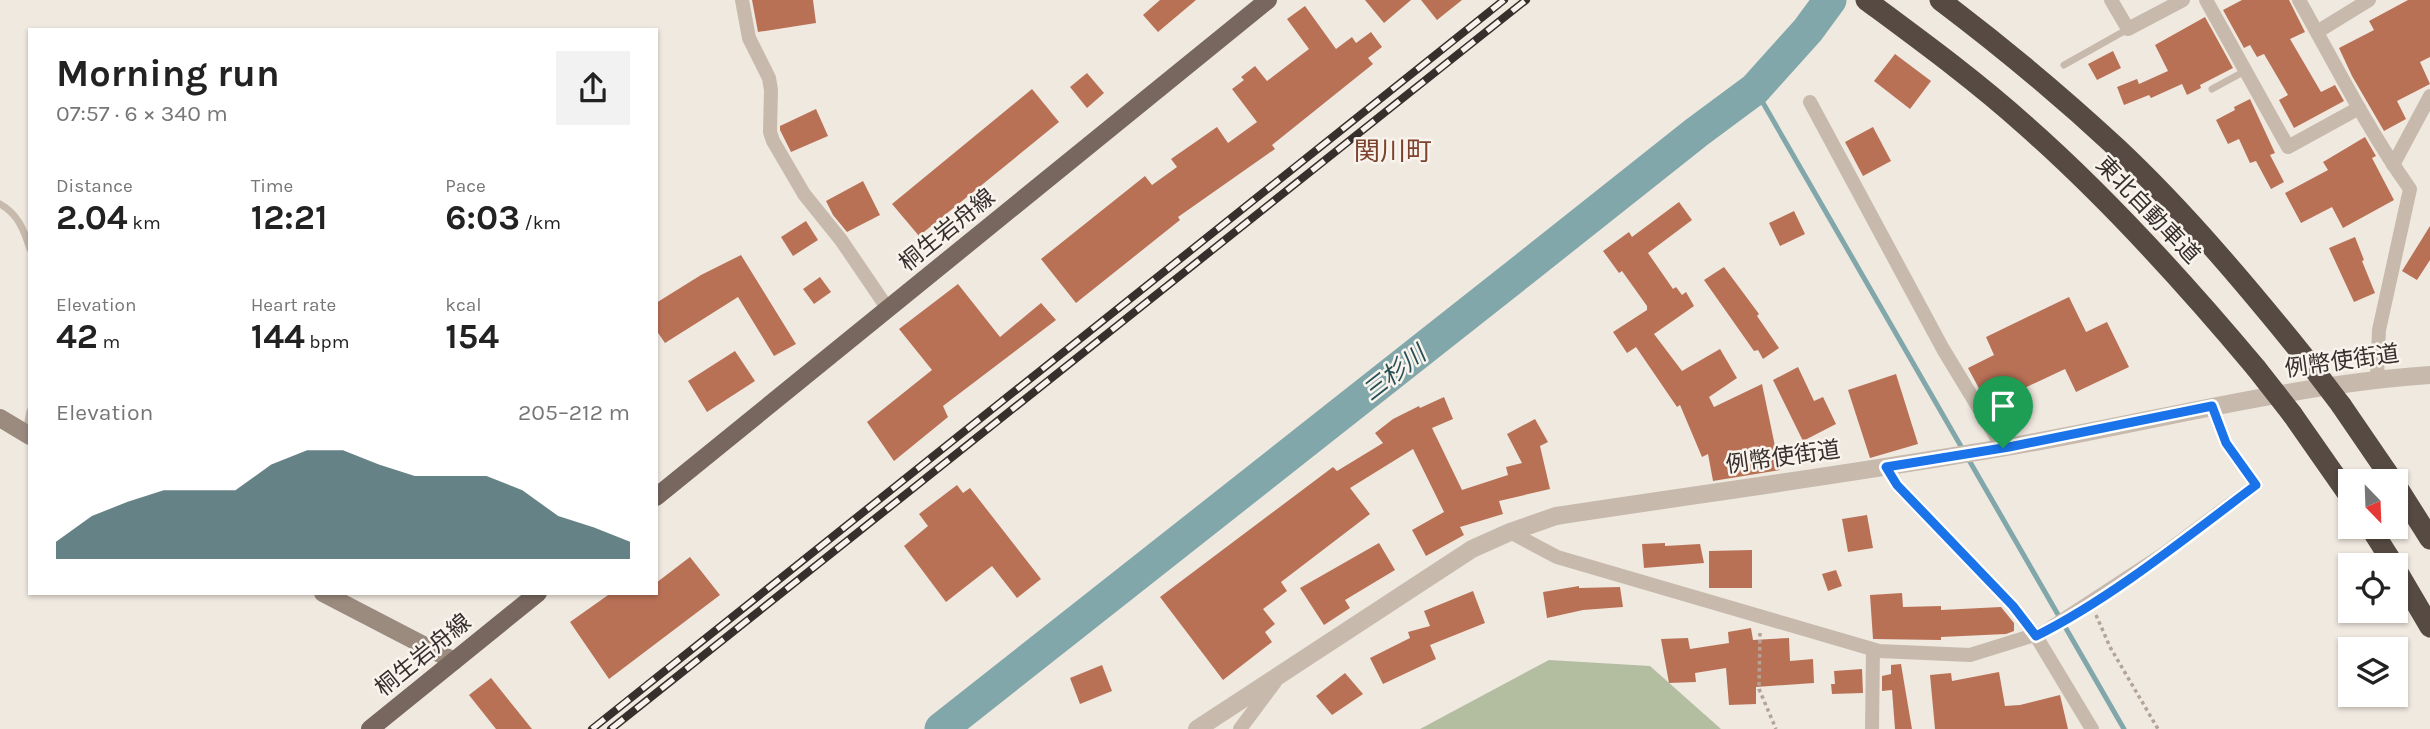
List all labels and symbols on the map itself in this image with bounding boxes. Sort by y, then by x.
district label: 関川町 [1354,136,1432,167]
street label: 東北自動車道 [2090,151,2206,269]
street label: 桐生岩舟線 [894,183,1000,277]
water label: 三杉川 [1357,338,1433,406]
street label: 例幣使街道 [2283,340,2401,382]
pin [1973,376,2033,448]
street label: 例幣使街道 [1724,436,1842,478]
north arrow [2338,469,2408,539]
street label: 桐生岩舟線 [370,608,476,702]

